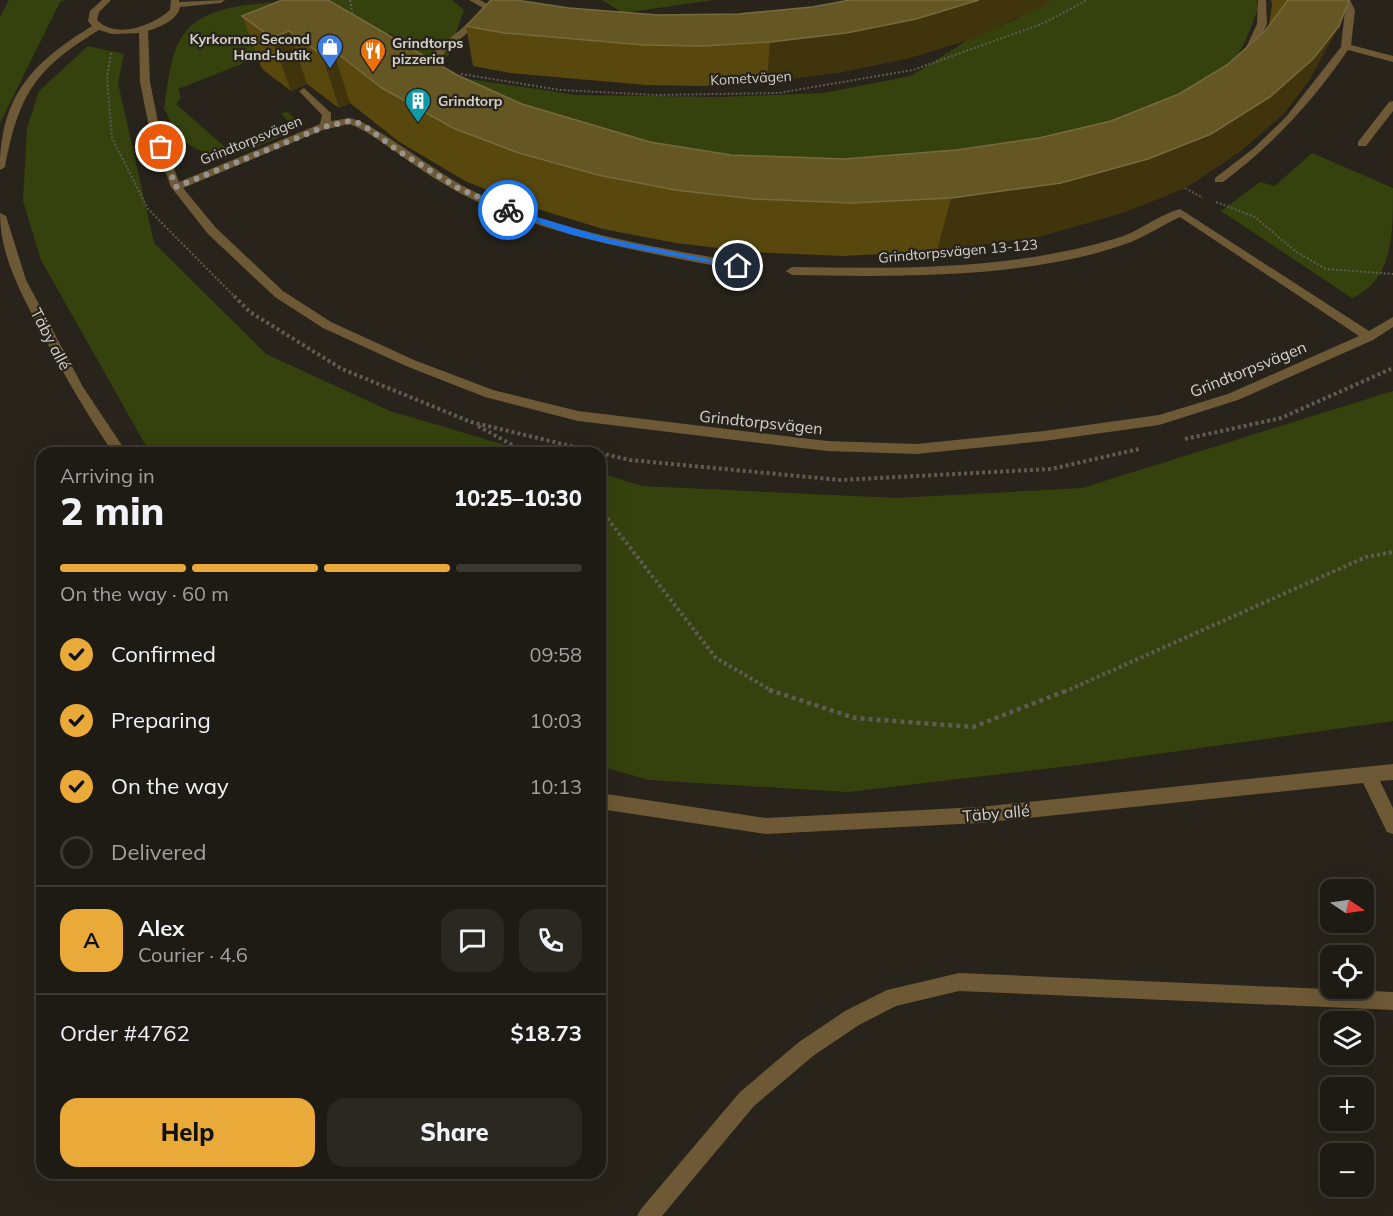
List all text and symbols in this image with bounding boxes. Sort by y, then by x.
place label: Kyrkornas Second Hand-butik [190,30,310,64]
shop icon: Kyrkornas Second Hand-butik [315,32,345,70]
place label: Grindtorps pizzeria [392,34,463,68]
restaurant icon: Grindtorps pizzeria [358,36,388,74]
street label: Kometvägen [710,67,792,89]
building icon: Grindtorp [403,86,433,124]
place label: Grindtorp [438,92,503,110]
street label: Grindtorpsvägen [197,111,305,169]
pin [135,121,186,172]
icon: bag [144,130,177,163]
courier [478,180,538,240]
icon: bike [492,194,525,227]
street label: Grindtorpsvägen 13-123 [877,235,1039,267]
pin [712,240,763,291]
icon: home [721,249,754,282]
street label: Täby allé [26,305,76,373]
street label: Grindtorpsvägen [1187,337,1309,401]
street label: Grindtorpsvägen [698,406,824,438]
text: Arriving in [60,463,155,488]
text: 10:25–10:30 [454,484,582,512]
text: 2 min [60,486,165,535]
text: On the way · 60 m [60,581,229,606]
icon: check [60,638,93,671]
text: Confirmed [111,640,216,668]
text: 09:58 [529,642,582,667]
icon: check [60,704,93,737]
text: Preparing [111,706,211,734]
text: 10:03 [529,708,582,733]
icon: check [60,770,93,803]
text: On the way [111,772,229,800]
text: 10:13 [529,774,582,799]
street label: Täby allé [962,800,1030,826]
text: Delivered [111,838,206,866]
north arrow [1320,879,1374,933]
map controls [1320,879,1374,1197]
button: chat [441,909,504,972]
button: phone [519,909,582,972]
text: Alex [138,914,184,942]
text: A [83,926,100,954]
text: Courier · 4.6 [138,942,248,967]
button: locate [1320,945,1374,999]
button: layers [1320,1011,1374,1065]
text: Order #4762 [60,1019,190,1047]
text: $18.73 [511,1019,582,1047]
button: + [1320,1077,1374,1131]
button: Help [60,1098,315,1167]
button: Share [327,1098,582,1167]
button: − [1320,1143,1374,1197]

